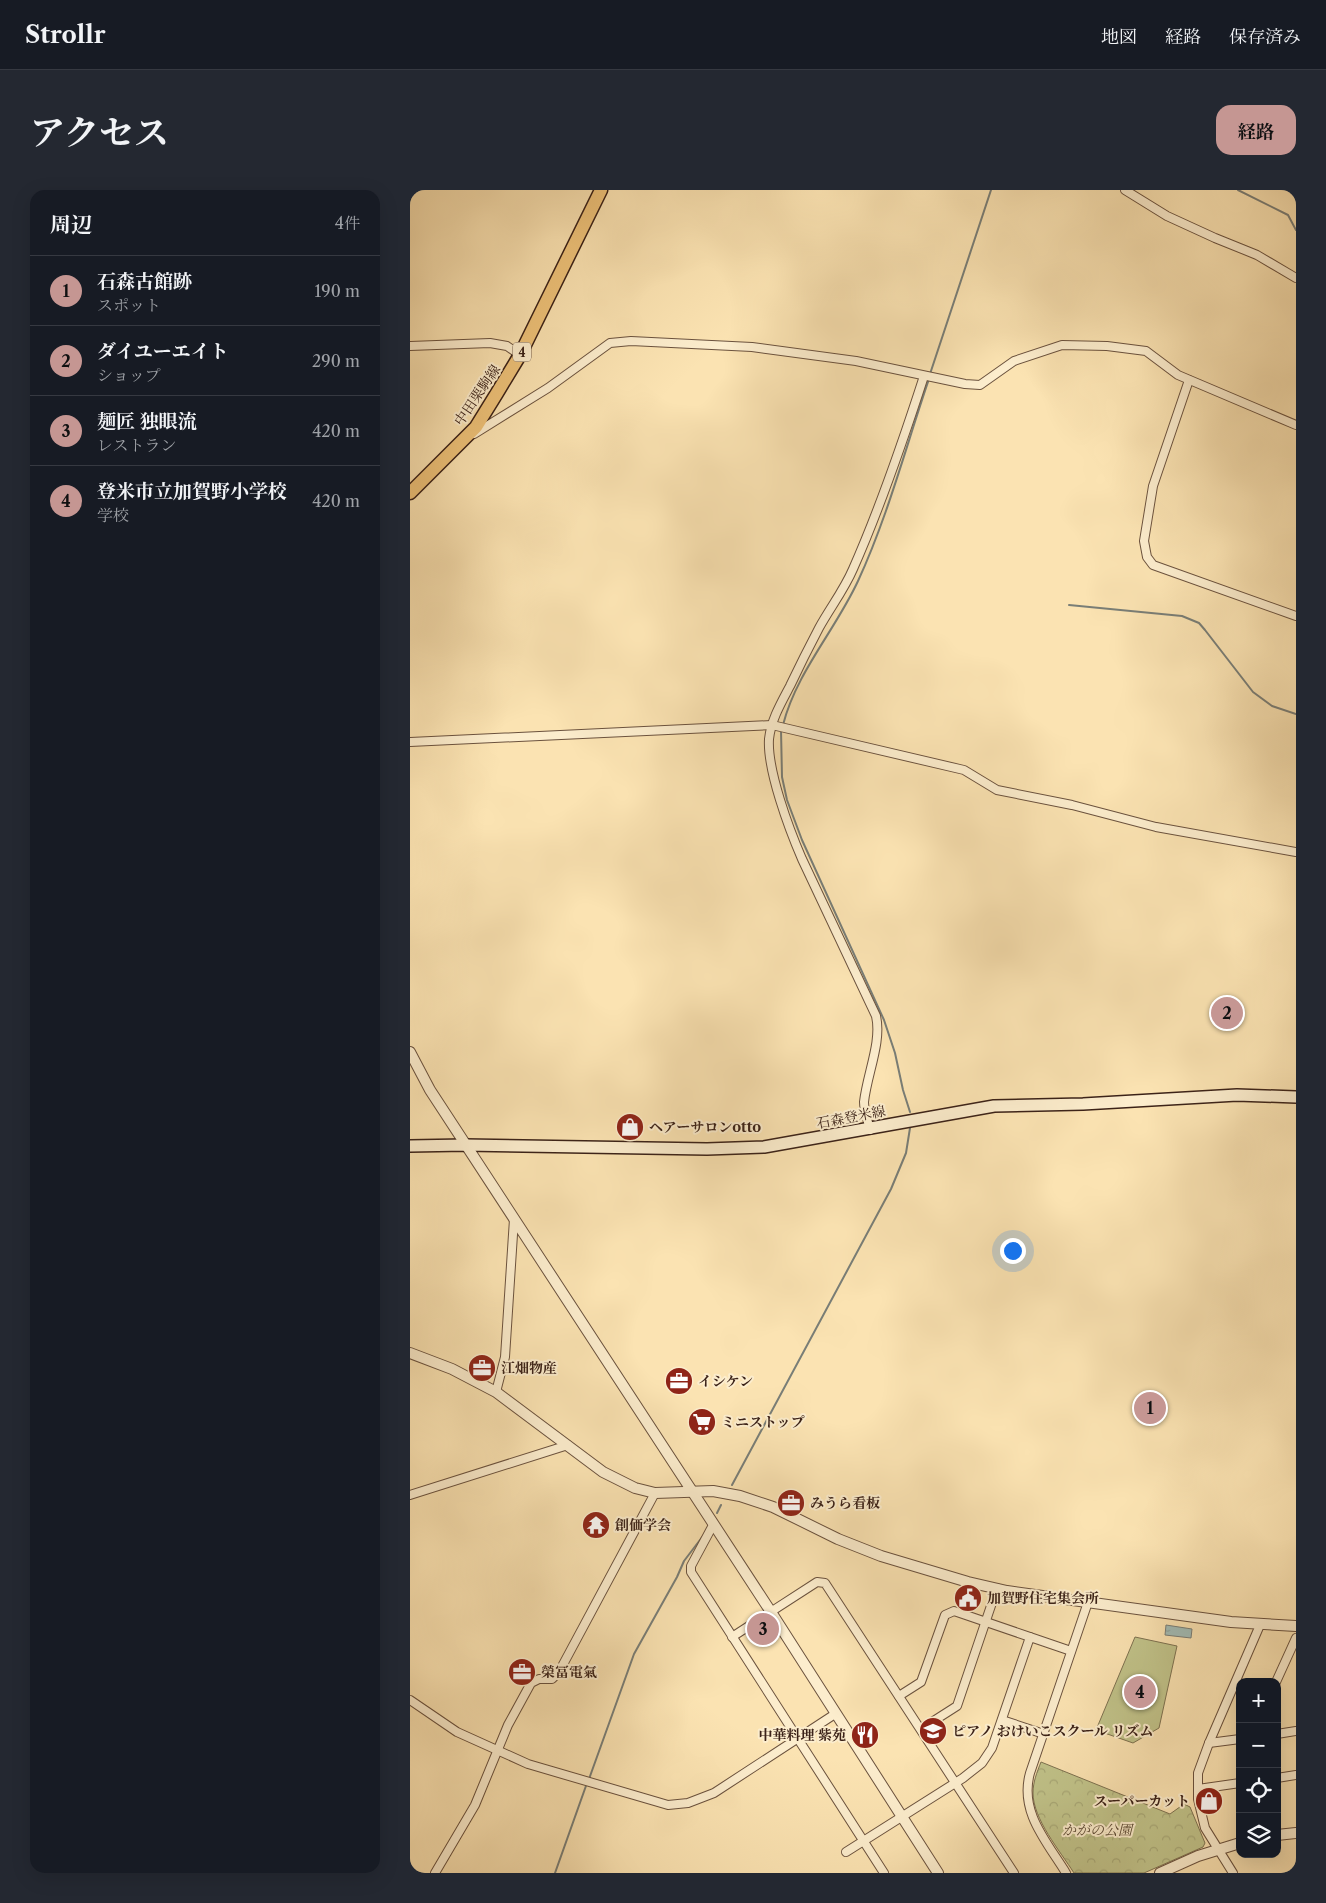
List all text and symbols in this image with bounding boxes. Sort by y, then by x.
text: Strollr [25,20,105,49]
text: 地図 [1101,26,1137,48]
text: 経路 [1165,26,1201,48]
text: 保存済み [1229,26,1301,48]
button: 経路 [1216,105,1296,155]
text: アクセス [30,111,169,154]
text: 周辺 [50,212,92,237]
text: 4件 [335,213,360,233]
text: 石森古館跡 [97,270,192,293]
text: 1 [62,281,70,301]
text: 190 m [315,281,360,301]
text: スポット [97,295,161,315]
text: ダイユーエイト [97,340,229,363]
road number: 4 [513,342,531,362]
text: 2 [61,351,71,371]
text: 290 m [312,351,360,371]
street label: 中田栗駒線 [450,361,504,429]
text: ショップ [97,365,161,385]
text: 麺匠 独眼流 [97,410,197,433]
text: 3 [61,421,71,441]
text: 420 m [312,421,360,441]
text: レストラン [97,435,177,455]
text: 登米市立加賀野小学校 [97,480,287,503]
text: 4 [61,491,71,511]
text: 420 m [312,491,360,511]
text: 学校 [97,505,129,525]
pin: 2 [1211,994,1243,1032]
street label: 石森登米線 [815,1101,887,1133]
shop icon: ヘアーサロンotto [615,1112,645,1142]
place label: ヘアーサロンotto [649,1118,761,1136]
your location [1000,1238,1026,1264]
office icon: 江畑物産 [467,1353,497,1383]
place label: 江畑物産 [501,1359,557,1377]
office icon: イシケン [664,1366,694,1396]
place label: イシケン [698,1372,753,1390]
pin: 1 [1134,1389,1166,1427]
supermarket icon: ミニストップ [687,1407,717,1437]
place label: ミニストップ [721,1413,805,1431]
office icon: みうら看板 [776,1488,806,1518]
place label: みうら看板 [810,1494,880,1512]
temple icon: 創価学会 [581,1510,611,1540]
place label: 創価学会 [615,1516,671,1534]
public building icon: 加賀野住宅集会所 [953,1583,983,1613]
place label: 加賀野住宅集会所 [987,1589,1099,1607]
pin: 3 [747,1610,779,1648]
office icon: 榮冨電氣 [507,1657,537,1687]
place label: 榮冨電氣 [541,1663,597,1681]
pin: 4 [1124,1673,1156,1711]
map controls [1236,1678,1281,1858]
button: + [1236,1678,1281,1723]
school or university icon: ピアノ おけいこスクール リズム [918,1716,948,1746]
restaurant icon: 中華料理 紫苑 [850,1720,880,1750]
place label: ピアノ おけいこスクール リズム [952,1722,1153,1740]
button: − [1236,1723,1281,1768]
place label: 中華料理 紫苑 [758,1726,846,1744]
button: locate [1236,1768,1281,1813]
shop icon: スーパーカット [1194,1786,1224,1816]
place label: スーパーカット [1094,1792,1190,1810]
button: layers [1236,1813,1281,1858]
park label: かがの公園 [1062,1821,1134,1839]

